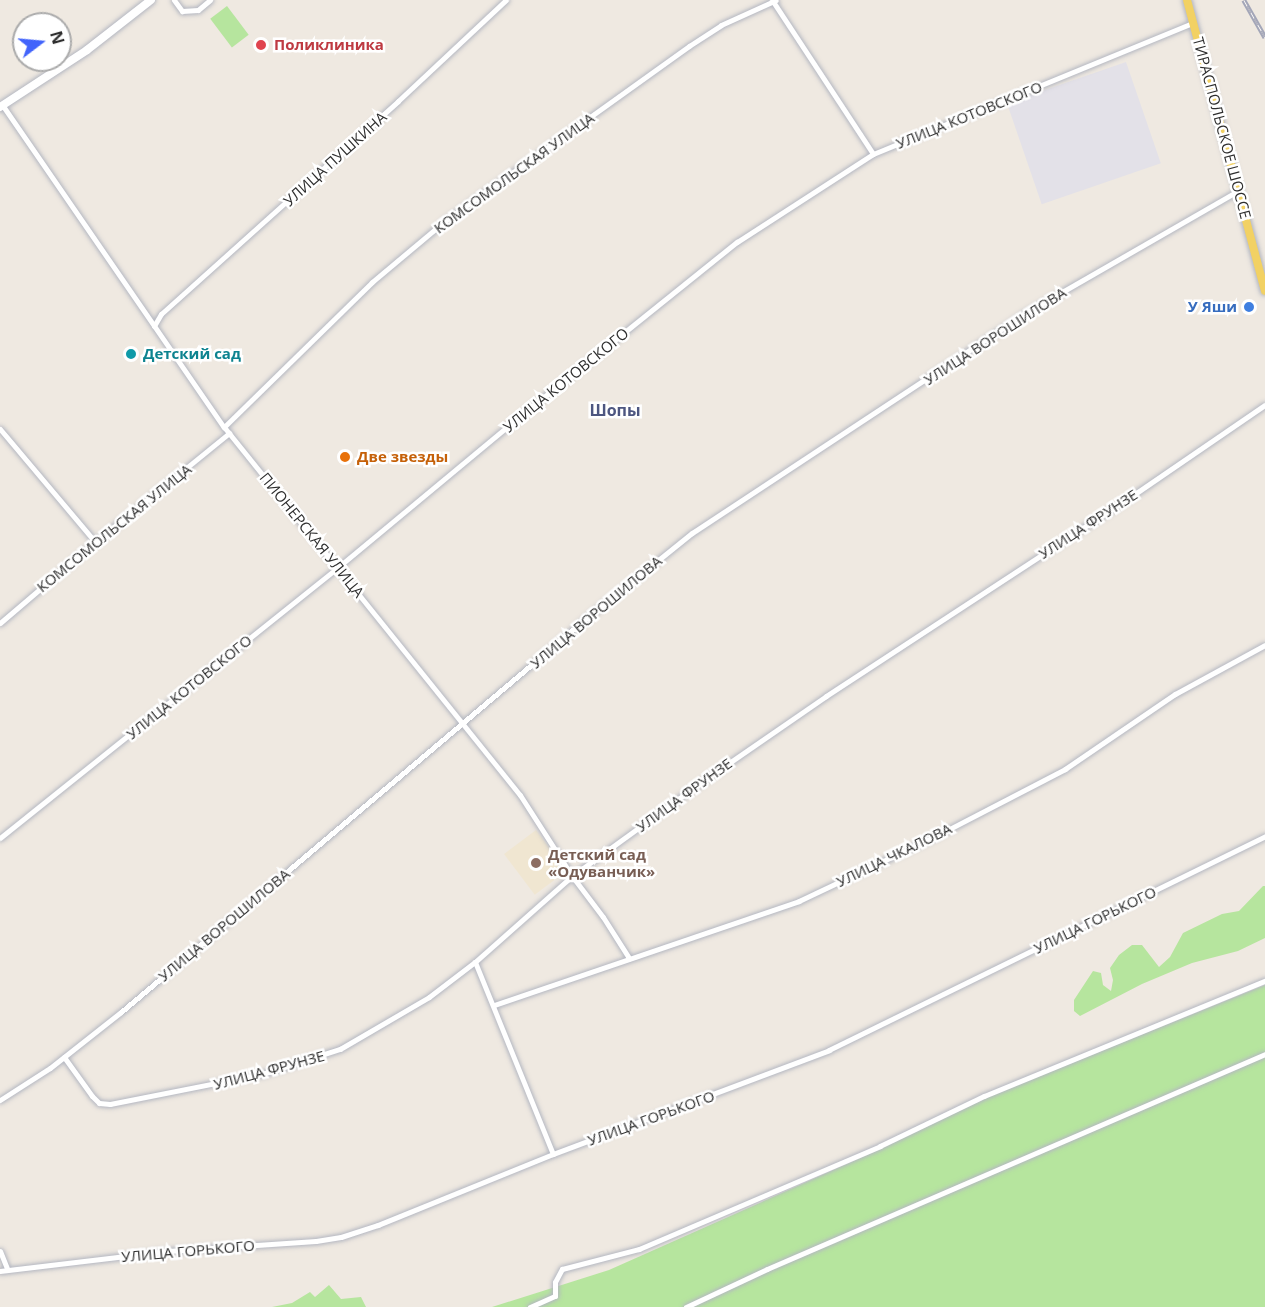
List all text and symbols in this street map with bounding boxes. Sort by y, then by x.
north arrow [12,12,72,72]
text: N [45,28,70,47]
street label: ТИРАСПОЛЬСКОЕ ШОССЕ [1189,35,1255,221]
marker: Поликлиника [252,36,270,54]
place label: Поликлиника [274,36,384,54]
street label: УЛИЦА КОТОВСКОГО [893,77,1045,153]
street label: УЛИЦА ПУШКИНА [280,108,390,210]
street label: КОМСОМОЛЬСКАЯ УЛИЦА [430,109,598,237]
street label: УЛИЦА ВОРОШИЛОВА [921,283,1069,389]
place label: У Яши [1188,298,1237,316]
marker: У Яши [1242,300,1256,314]
street label: УЛИЦА КОТОВСКОГО [500,324,632,436]
place label: Детский сад [143,345,241,363]
marker: Детский сад [124,347,138,361]
district label: Шопы [589,400,641,420]
place label: Две звезды [357,448,448,466]
marker: Две звезды [338,450,352,464]
street label: КОМСОМОЛЬСКАЯ УЛИЦА [33,460,195,596]
street label: ПИОНЕРСКАЯ УЛИЦА [256,469,368,601]
street label: УЛИЦА ФРУНЗЕ [1035,485,1141,563]
street label: УЛИЦА ВОРОШИЛОВА [527,552,665,672]
street label: УЛИЦА КОТОВСКОГО [123,631,255,743]
street label: УЛИЦА ФРУНЗЕ [633,754,735,836]
street label: УЛИЦА ЧКАЛОВА [833,819,955,891]
place label: Детский сад «Одуванчик» [548,845,655,880]
marker: Детский сад «Одуванчик» [529,856,543,870]
street label: УЛИЦА ВОРОШИЛОВА [155,865,293,985]
street label: УЛИЦА ГОРЬКОГО [1031,883,1159,957]
street label: УЛИЦА ФРУНЗЕ [212,1047,326,1093]
street label: УЛИЦА ГОРЬКОГО [585,1087,717,1149]
street label: УЛИЦА ГОРЬКОГО [121,1236,255,1266]

